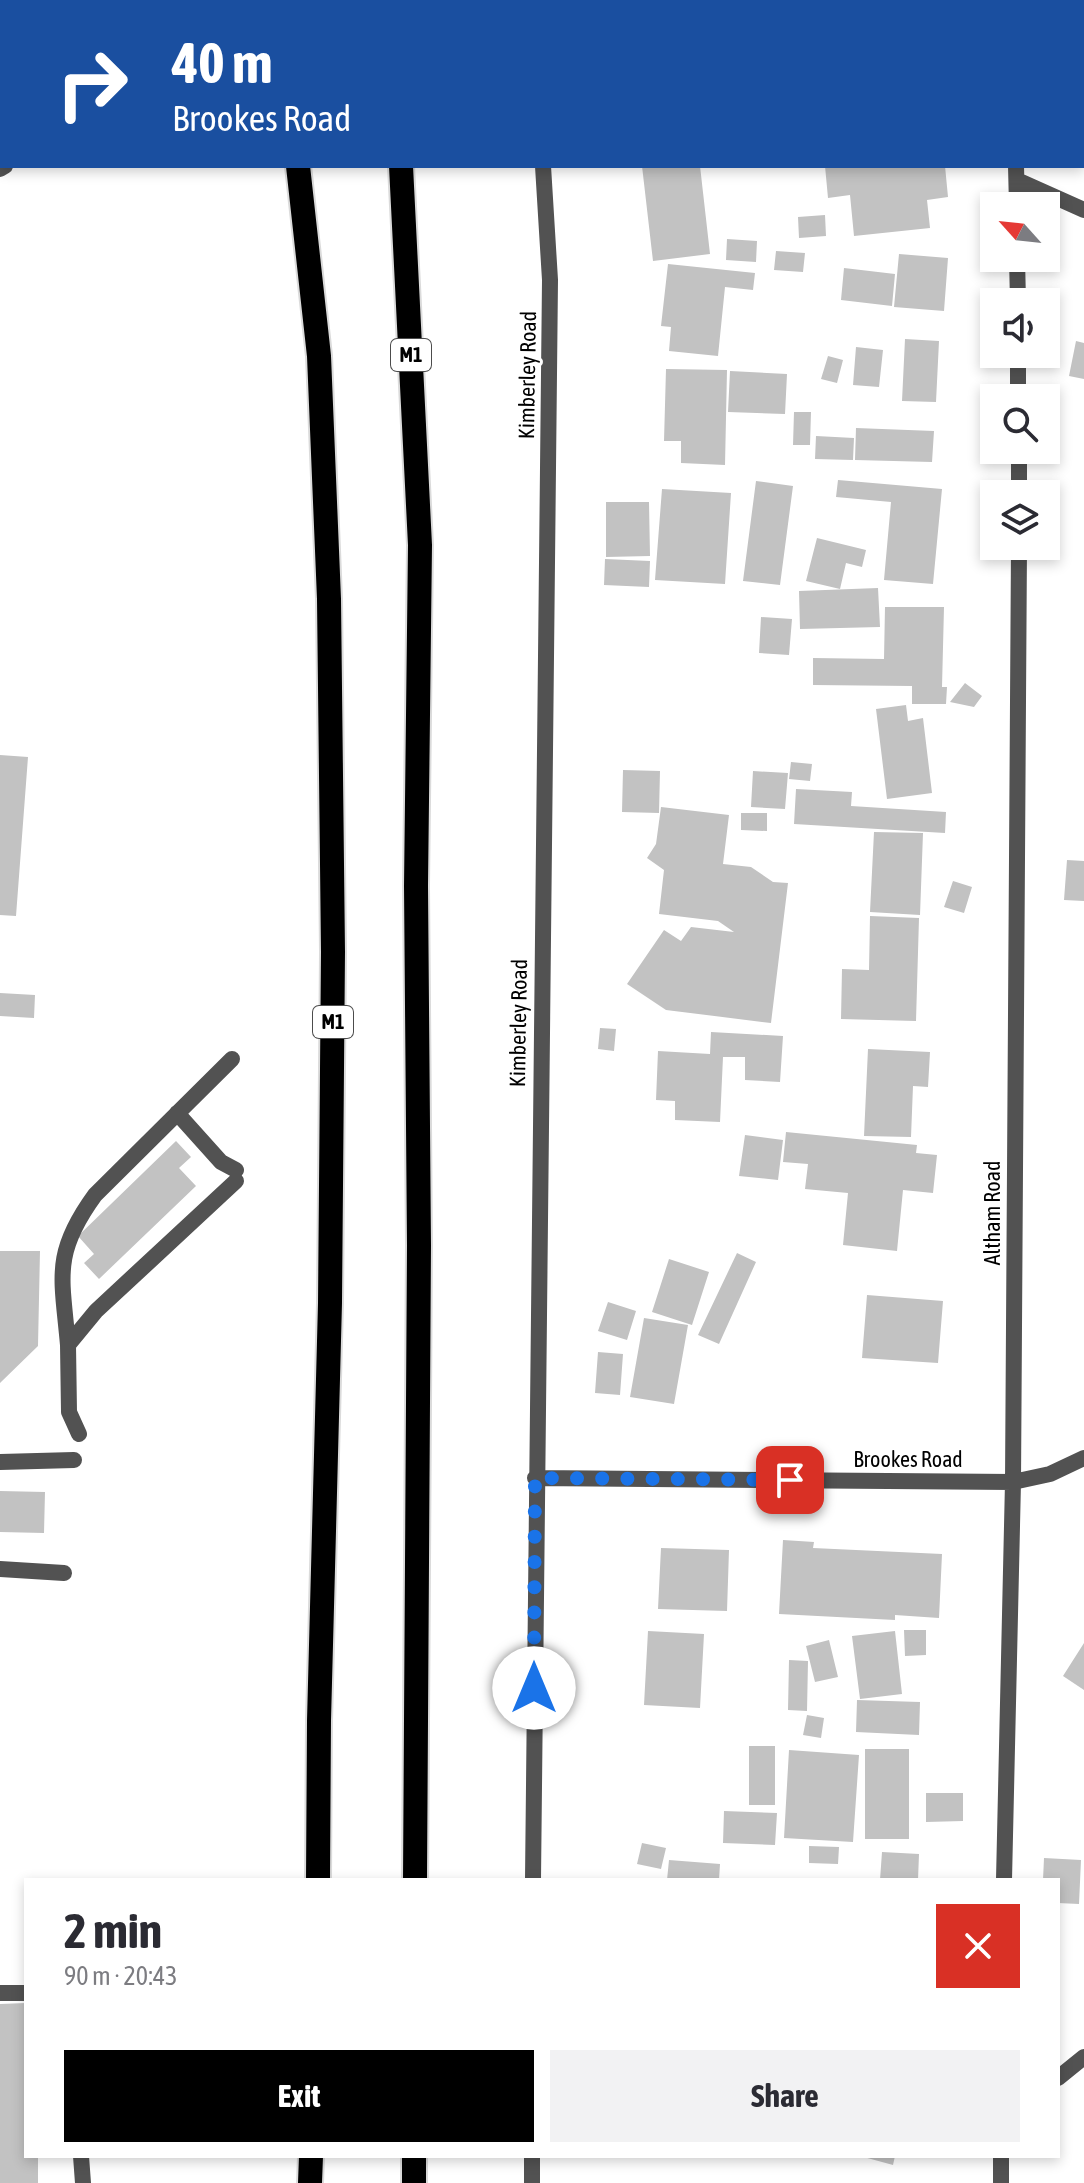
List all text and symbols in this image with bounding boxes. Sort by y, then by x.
text: 40 m [172,31,273,95]
icon: right [40,32,144,136]
text: Brookes Road [172,97,351,139]
north arrow [980,192,1060,272]
map controls [980,192,1060,560]
button: sound [980,288,1060,368]
street label: Kimberley Road [513,311,541,439]
road number: M1 [391,339,431,371]
button: search [980,384,1060,464]
button: layers [980,480,1060,560]
street label: Kimberley Road [504,959,532,1087]
road number: M1 [313,1006,353,1038]
street label: Altham Road [979,1161,1005,1265]
pin [756,1446,824,1514]
street label: Brookes Road [853,1446,963,1472]
icon: arrive [768,1458,812,1502]
position arrow [492,1646,576,1730]
text: 2 min [64,1903,162,1958]
button: close [936,1904,1020,1988]
text: 90 m · 20:43 [64,1961,177,1991]
button: Exit [64,2050,534,2142]
button: Share [550,2050,1020,2142]

